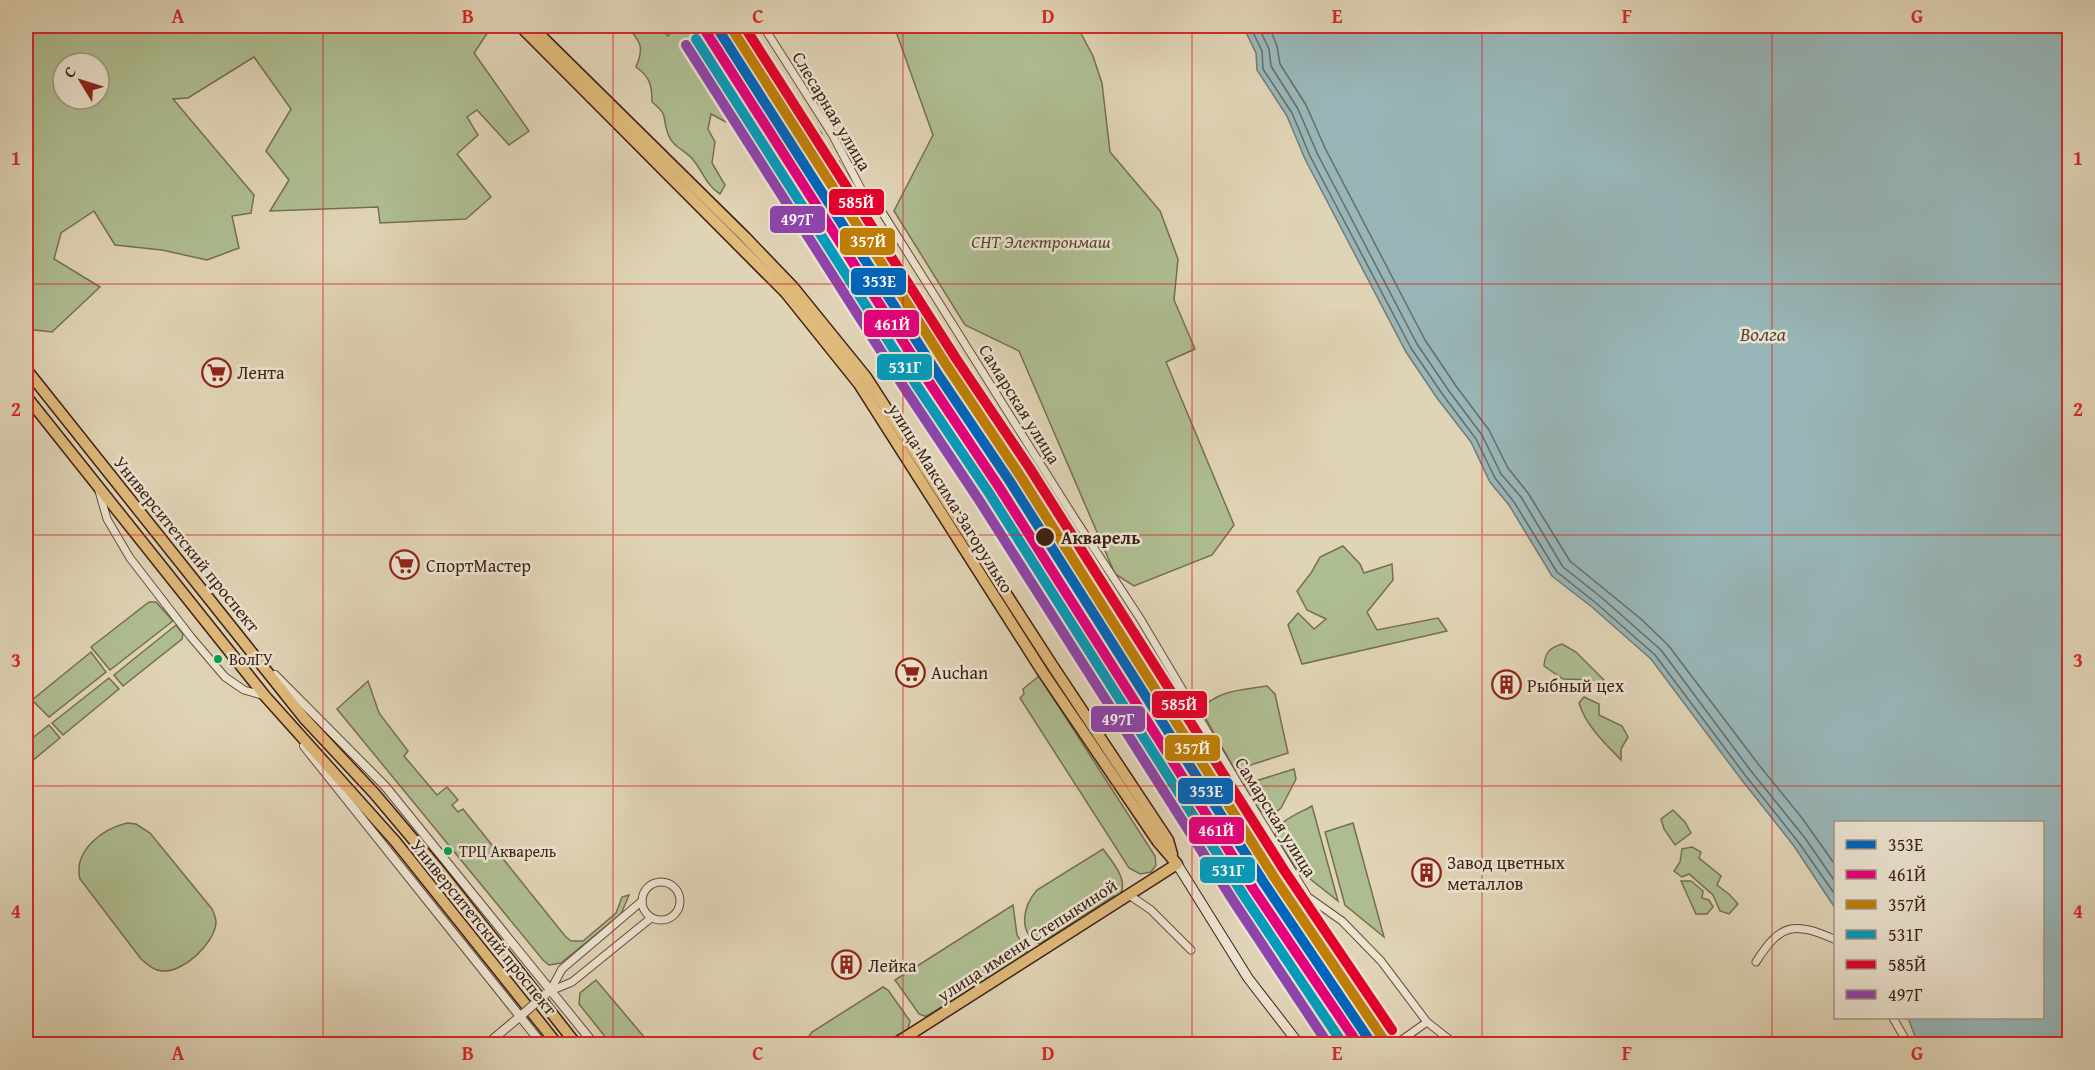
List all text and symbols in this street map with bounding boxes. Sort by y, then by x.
text: A [172,1,185,30]
text: B [462,1,474,30]
text: C [752,1,764,30]
text: D [1041,1,1055,30]
text: E [1332,1,1343,30]
text: F [1622,1,1632,30]
text: G [1911,1,1923,30]
street label: Слесарная улица [786,46,879,176]
north arrow [51,51,111,111]
text: С [57,61,81,83]
text: 1 [11,143,21,172]
text: 1 [2073,143,2083,172]
line badge: 585Й [828,188,885,216]
text: 585Й [838,190,874,214]
line badge: 497Г [769,205,826,234]
text: 497Г [780,207,814,231]
line badge: 357Й [839,227,896,256]
park label: СНТ Электронмаш [971,228,1111,255]
text: 357Й [850,229,886,253]
line badge: 353Е [850,267,907,296]
text: 353Е [862,269,896,293]
line badge: 461Й [863,309,920,338]
text: 461Й [874,312,910,336]
water label: Волга [1739,319,1787,348]
street label: Самарская улица [972,339,1068,470]
line badge: 531Г [876,353,933,381]
text: 531Г [888,355,922,379]
supermarket icon: Лента [200,356,232,388]
place label: Лента [237,359,285,386]
text: 2 [11,394,21,423]
text: 2 [2073,394,2083,423]
street label: улица Максима Загорулько [881,397,1021,598]
street label: Университетский проспект [107,450,267,638]
place label: Акварель [1061,524,1140,551]
marker: Акварель [1034,526,1056,548]
supermarket icon: СпортМастер [389,549,421,581]
place label: СпортМастер [426,552,531,579]
text: 3 [11,645,21,674]
text: 3 [2073,645,2083,674]
place label: ВолГУ [229,647,273,671]
marker: ВолГУ [212,653,224,665]
supermarket icon: Auchan [894,656,926,688]
place label: Auchan [931,659,988,686]
building icon: Рыбный цех [1490,669,1522,701]
place label: Рыбный цех [1527,672,1625,699]
line badge: 585Й [1151,690,1208,719]
text: 585Й [1161,692,1197,716]
line badge: 497Г [1090,705,1146,733]
text: 497Г [1101,707,1135,731]
line badge: 357Й [1164,734,1221,762]
text: 357Й [1174,736,1210,760]
street label: Самарская улица [1228,752,1324,883]
line badge: 353Е [1177,777,1234,805]
text: 353Е [1189,779,1223,803]
line badge: 461Й [1188,816,1245,845]
text: 461Й [1198,818,1234,842]
legend [1834,821,2044,1019]
text: 353Е [1888,831,1923,858]
street label: Университетский проспект [404,833,564,1021]
place label: ТРЦ Акварель [459,839,557,863]
marker: ТРЦ Акварель [442,845,454,857]
place label: Завод цветных металлов [1447,849,1566,897]
line badge: 531Г [1199,856,1256,884]
building icon: Завод цветных металлов [1410,856,1442,888]
text: 531Г [1211,858,1245,882]
text: 461Й [1888,861,1926,888]
street label: улица имени Степыкиной [931,871,1123,1009]
text: 357Й [1888,891,1926,918]
text: 4 [11,896,21,925]
text: 4 [2073,896,2083,925]
text: 531Г [1888,921,1923,948]
building icon: Лейка [831,949,863,981]
text: 585Й [1888,951,1926,978]
place label: Лейка [868,952,917,979]
text: 497Г [1888,981,1923,1008]
text: A [172,1038,185,1067]
text: B [462,1038,474,1067]
text: C [752,1038,764,1067]
text: D [1041,1038,1055,1067]
text: E [1332,1038,1343,1067]
text: F [1622,1038,1632,1067]
text: G [1911,1038,1923,1067]

